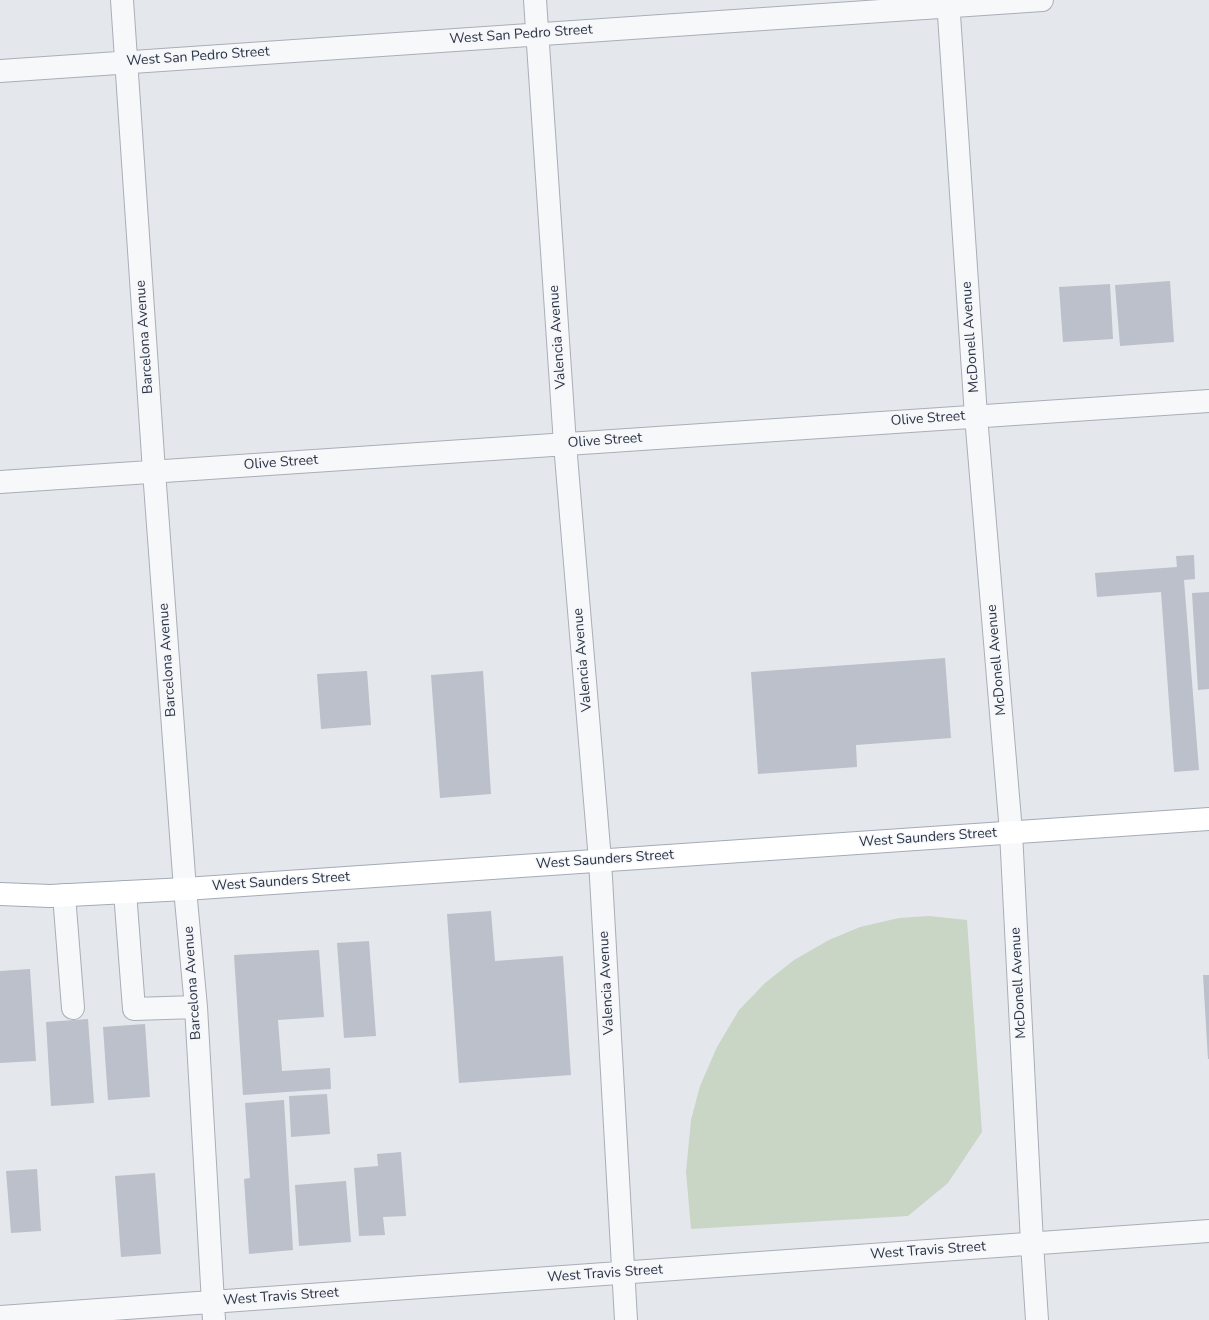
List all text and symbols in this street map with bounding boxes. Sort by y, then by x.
street label: West San Pedro Street [449,22,593,48]
street label: West San Pedro Street [126,44,270,70]
street label: Barcelona Avenue [133,280,157,394]
street label: McDonell Avenue [959,281,983,393]
street label: Valencia Avenue [546,284,570,390]
street label: Olive Street [890,408,966,430]
street label: Olive Street [567,430,643,452]
street label: Olive Street [243,452,319,474]
street label: Barcelona Avenue [156,603,180,717]
street label: McDonell Avenue [984,604,1010,716]
street label: Valencia Avenue [570,607,596,713]
street label: West Saunders Street [859,825,997,851]
street label: West Saunders Street [536,847,674,873]
street label: West Saunders Street [212,869,350,895]
street label: Barcelona Avenue [181,926,205,1040]
street label: McDonell Avenue [1008,927,1030,1039]
street label: Valencia Avenue [596,931,618,1035]
street label: West Travis Street [870,1239,986,1263]
street label: West Travis Street [547,1262,663,1286]
street label: West Travis Street [223,1285,339,1309]

